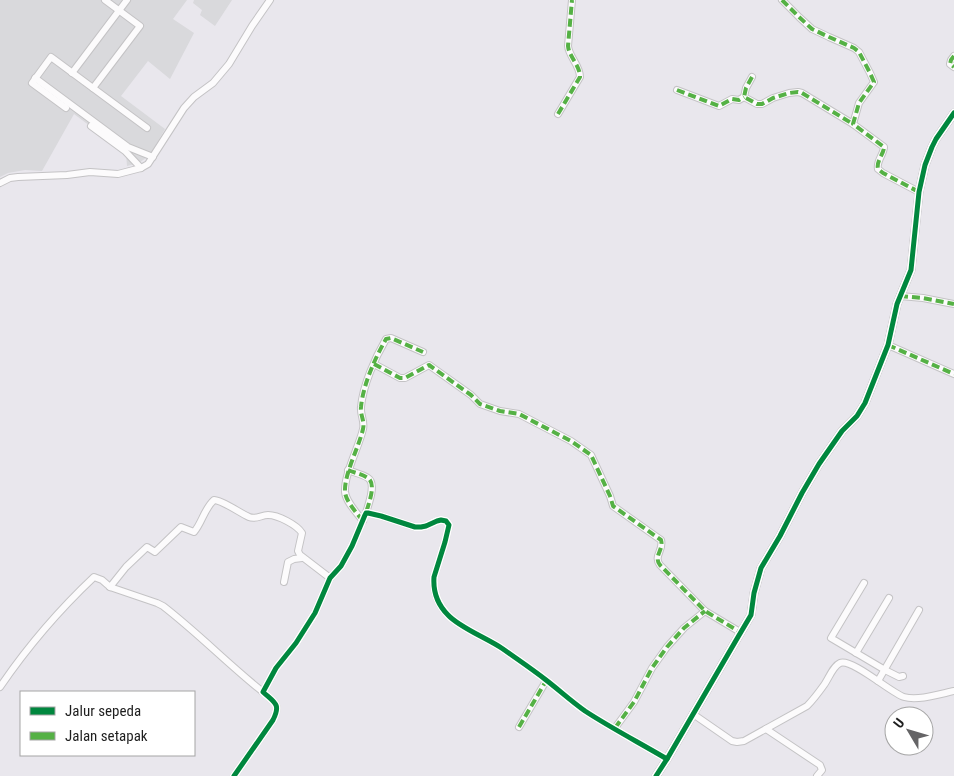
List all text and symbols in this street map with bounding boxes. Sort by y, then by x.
legend [20,691,195,756]
text: Jalur sepeda [65,702,141,720]
north arrow [884,706,934,756]
text: U [890,715,908,731]
text: Jalan setapak [65,727,148,745]

